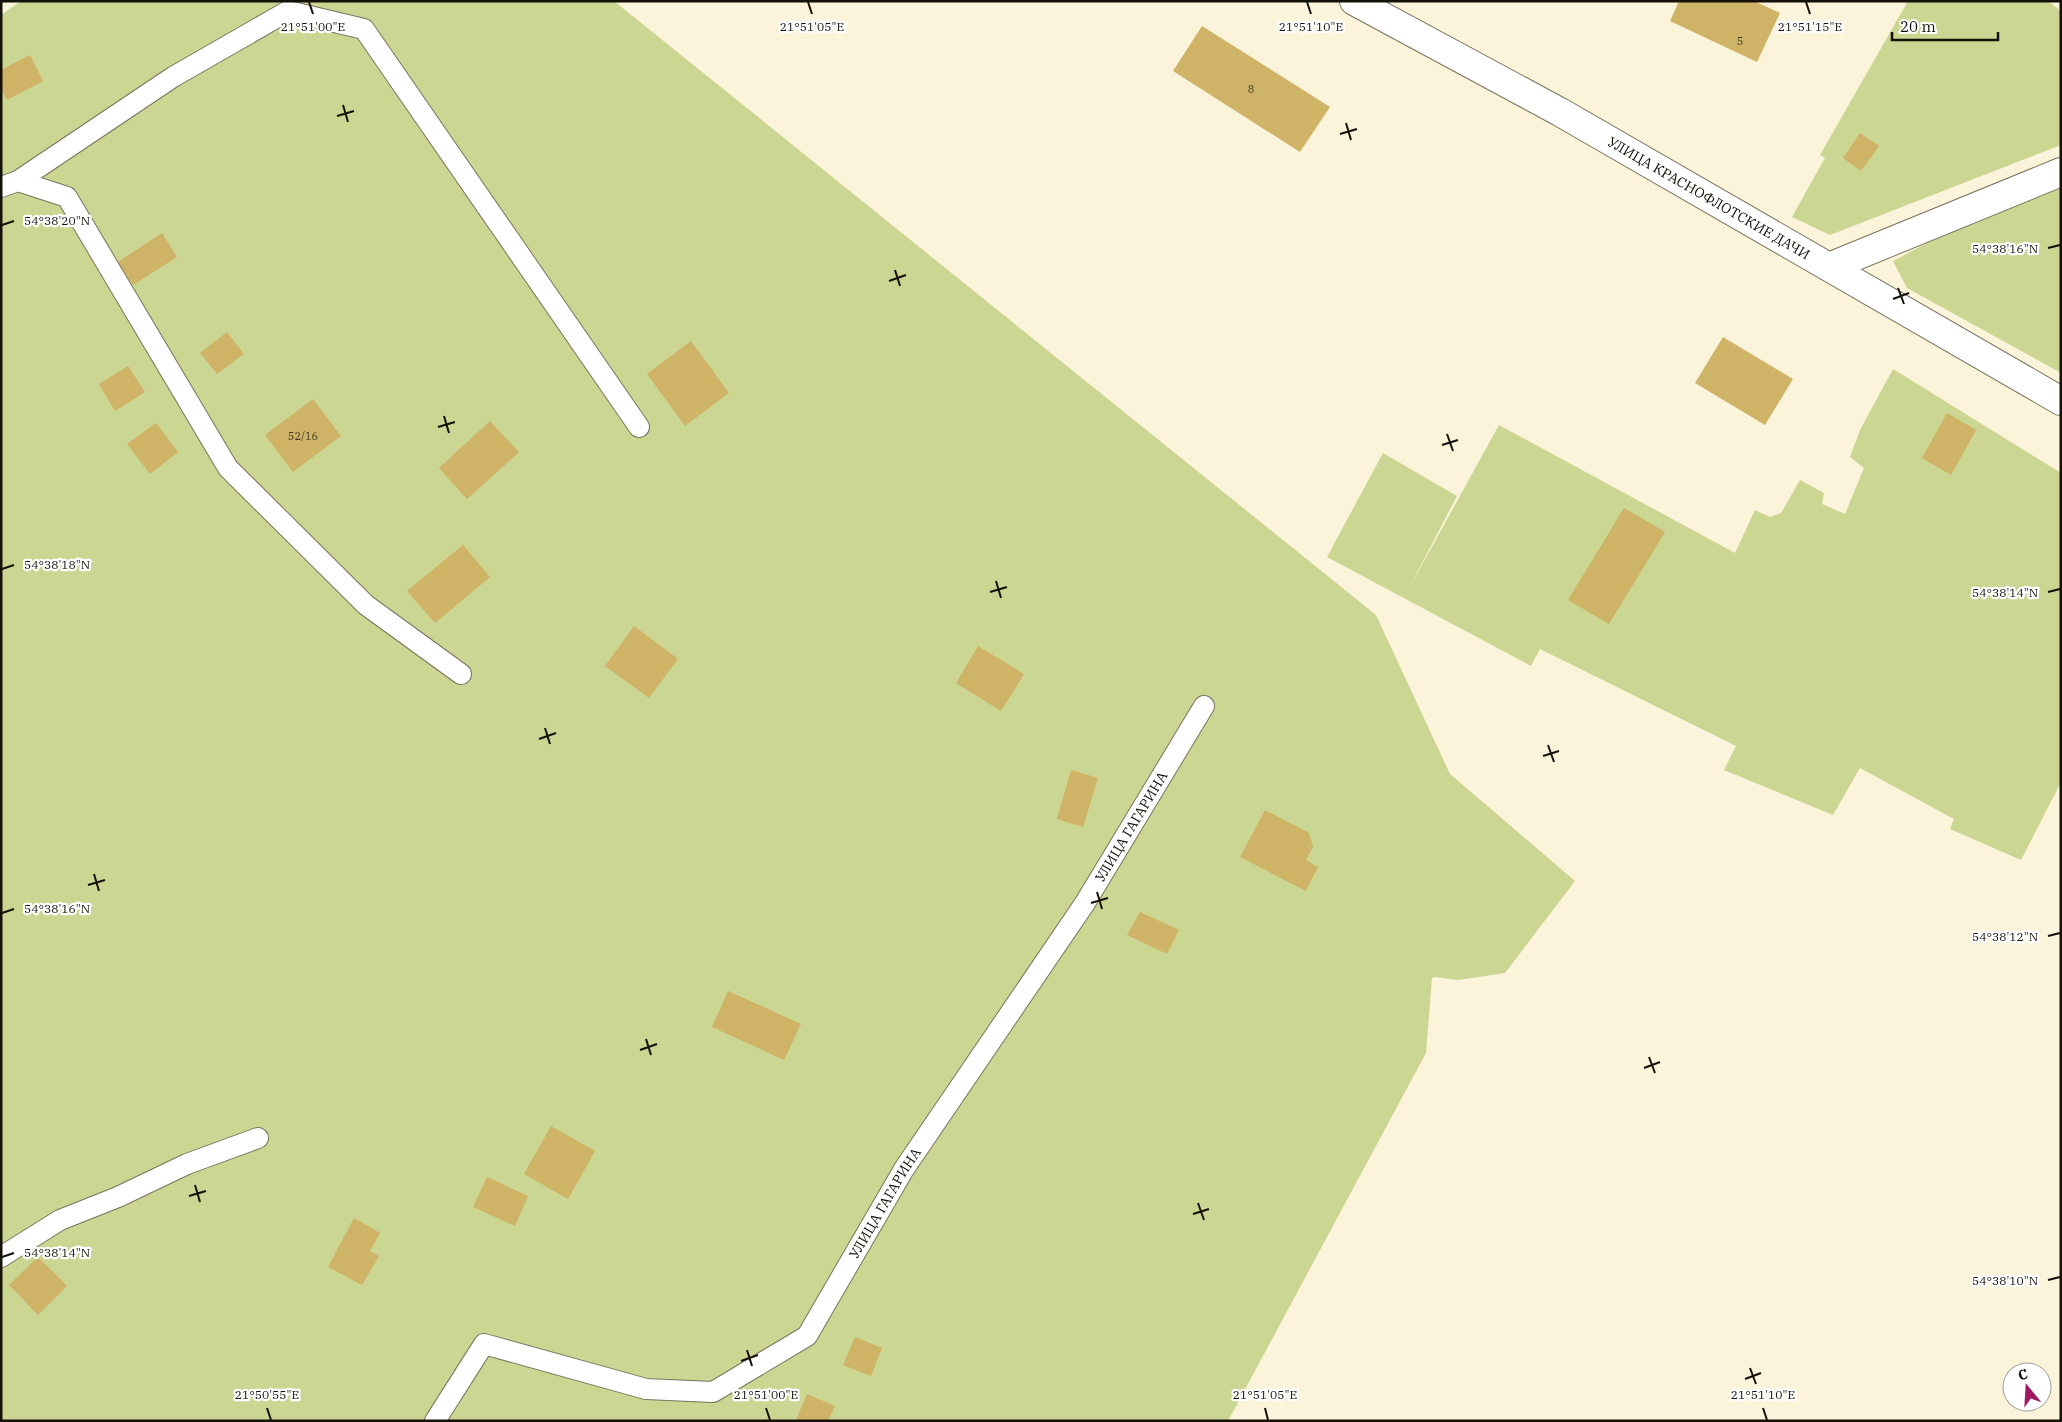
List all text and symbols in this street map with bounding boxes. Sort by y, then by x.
scale bar [1892,10,1998,42]
text: 20 m [1900,17,1936,36]
text: 21°51'00"E [281,19,345,34]
text: 21°51'05"E [780,19,844,34]
text: 21°51'10"E [1279,19,1343,34]
text: 21°51'15"E [1778,19,1842,34]
house number: 5 [1737,34,1743,48]
house number: 8 [1248,82,1254,96]
street label: УЛИЦА КРАСНОФЛОТСКИЕ ДАЧИ [1605,133,1813,263]
text: 54°38'20"N [24,213,90,228]
text: 54°38'16"N [1972,241,2038,256]
house number: 52/16 [288,429,318,443]
text: 54°38'18"N [24,557,90,572]
text: 54°38'14"N [1972,585,2038,600]
street label: УЛИЦА ГАГАРИНА [1091,768,1172,885]
text: 54°38'16"N [24,901,90,916]
text: 54°38'12"N [1972,929,2038,944]
street label: УЛИЦА ГАГАРИНА [845,1144,925,1262]
text: 54°38'14"N [24,1245,90,1260]
text: 54°38'10"N [1972,1273,2038,1288]
north arrow [2002,1362,2052,1412]
text: С [2016,1365,2030,1385]
text: 21°50'55"E [235,1387,299,1402]
text: 21°51'00"E [734,1387,798,1402]
text: 21°51'05"E [1233,1387,1297,1402]
text: 21°51'10"E [1731,1387,1795,1402]

